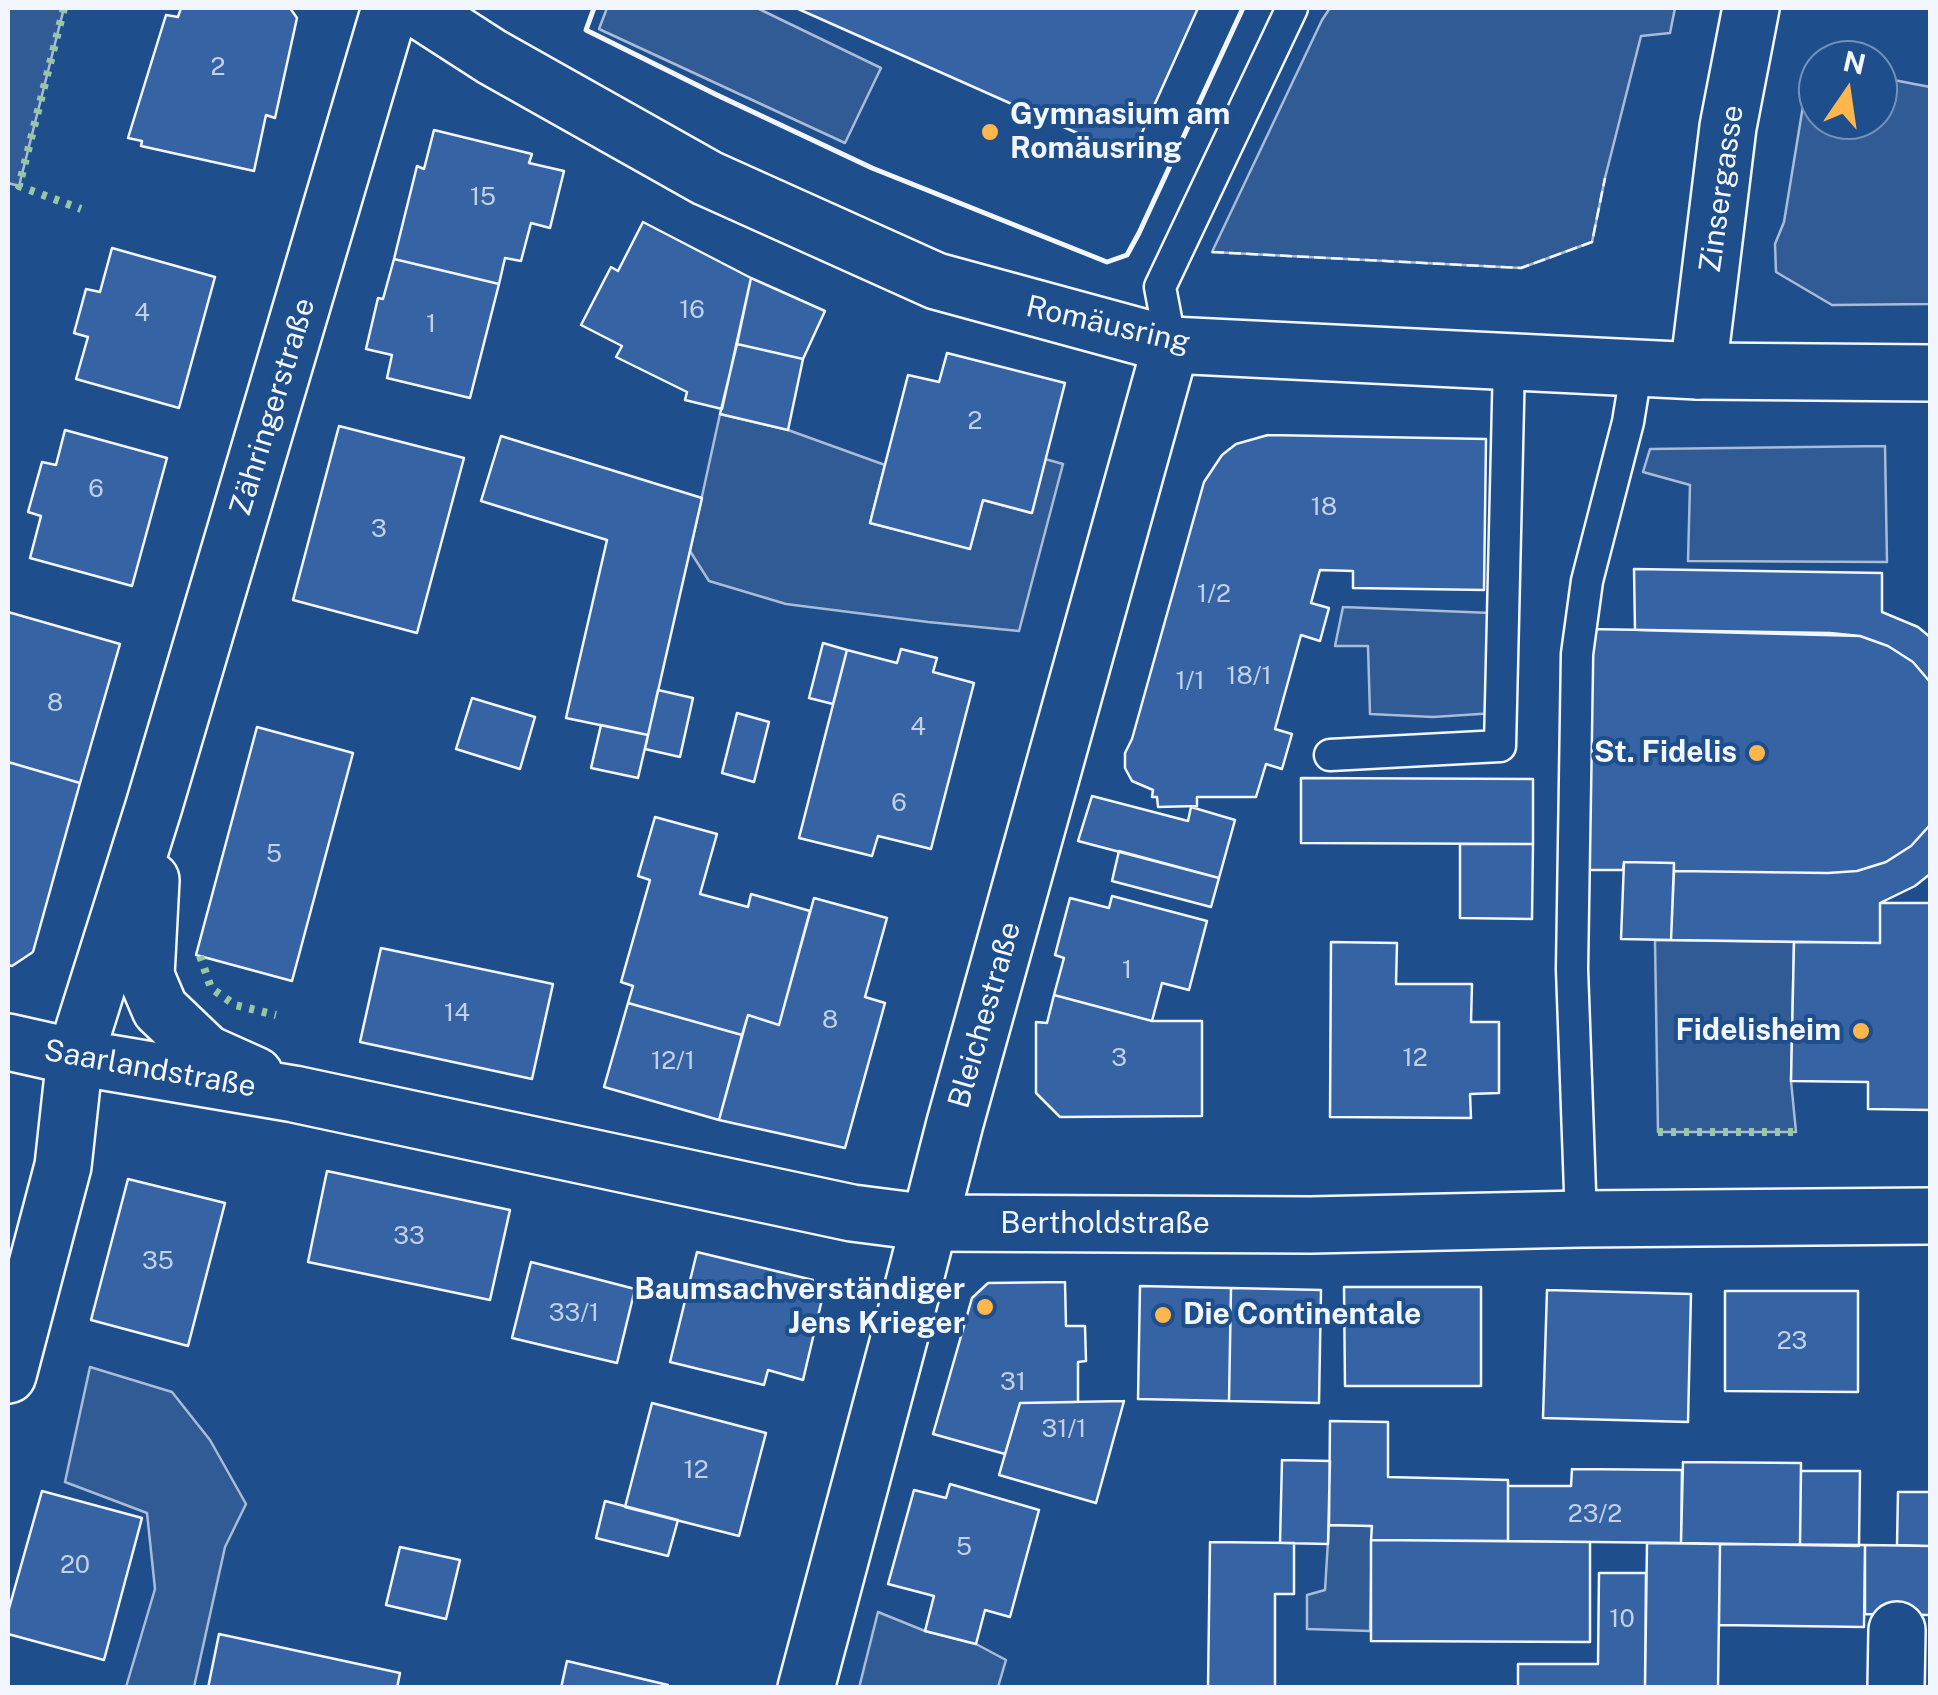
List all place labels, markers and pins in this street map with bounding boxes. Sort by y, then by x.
place label: Gymnasium am Romäusring [1010,97,1230,168]
marker: Gymnasium am Romäusring [979,121,1001,143]
place label: St. Fidelis [1594,735,1737,771]
marker: St. Fidelis [1746,742,1768,764]
place label: Fidelisheim [1675,1013,1841,1049]
marker: Fidelisheim [1850,1020,1872,1042]
place label: Baumsachverständiger Jens Krieger [634,1272,965,1342]
marker: Baumsachverständiger Jens Krieger [974,1296,996,1318]
place label: Die Continentale [1183,1297,1421,1333]
marker: Die Continentale [1152,1304,1174,1326]

